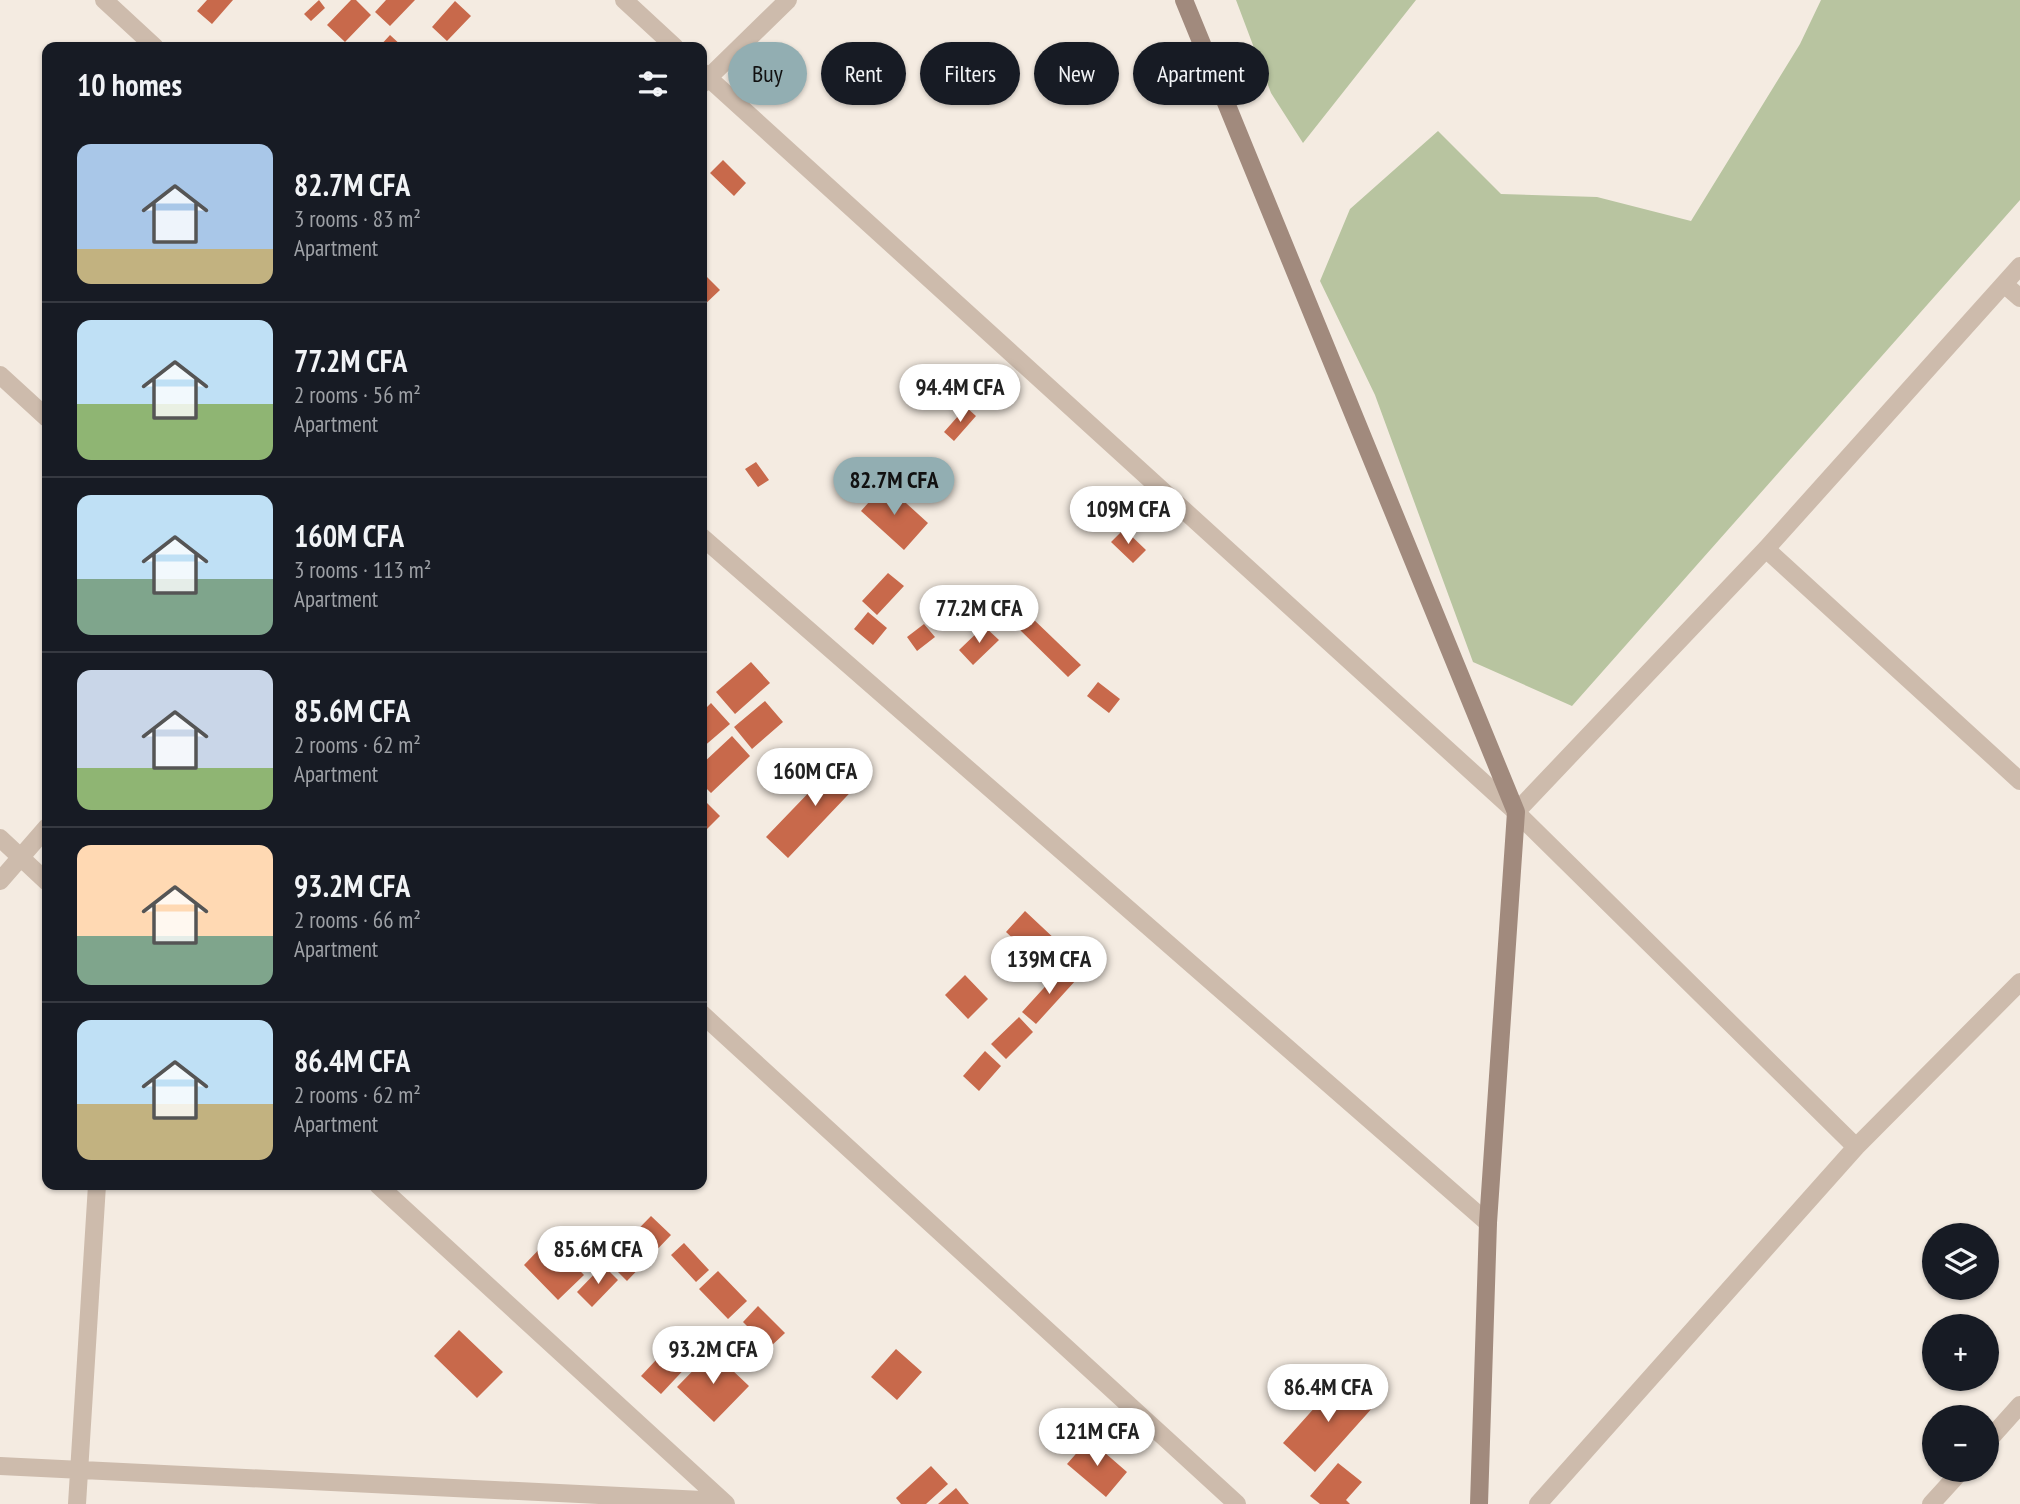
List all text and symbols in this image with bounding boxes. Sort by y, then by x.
chip: Buy [728,42,807,105]
chip: Rent [821,42,906,105]
chip: Filters [920,42,1020,105]
chip: New [1034,42,1119,105]
chip: Apartment [1133,42,1269,105]
text: 10 homes [77,65,182,104]
icon: filters [634,65,672,103]
text: 82.7M CFA [294,165,410,204]
icon: home [133,172,217,256]
text: 3 rooms · 83 m² [294,204,421,233]
text: Apartment [294,233,378,262]
text: 77.2M CFA [294,341,407,380]
icon: home [133,348,217,432]
pin: 94.4M CFA [880,364,1040,424]
text: 94.4M CFA [915,372,1005,401]
text: 2 rooms · 56 m² [294,380,421,409]
text: Apartment [294,409,378,438]
pin: 82.7M CFA [814,458,974,517]
text: 82.7M CFA [849,465,939,494]
pin: 109M CFA [1056,486,1200,546]
text: 109M CFA [1086,494,1170,523]
text: 160M CFA [294,516,404,555]
icon: home [133,523,217,607]
text: 3 rooms · 113 m² [294,555,431,584]
text: Apartment [294,584,378,613]
pin: 77.2M CFA [899,586,1059,645]
text: 77.2M CFA [936,593,1022,622]
text: 85.6M CFA [294,691,410,730]
icon: home [133,698,217,782]
text: 2 rooms · 62 m² [294,730,421,759]
pin: 160M CFA [743,748,887,808]
text: 160M CFA [773,756,857,785]
text: Apartment [294,759,378,788]
text: 93.2M CFA [294,866,410,905]
icon: home [133,873,217,957]
text: 2 rooms · 66 m² [294,905,421,934]
text: Apartment [294,934,378,963]
pin: 139M CFA [977,936,1121,996]
text: 139M CFA [1007,944,1091,973]
text: 86.4M CFA [294,1041,410,1080]
icon: home [133,1048,217,1132]
text: 2 rooms · 62 m² [294,1080,421,1109]
text: Apartment [294,1109,378,1138]
map controls [1922,1223,1999,1482]
button: layers [1922,1223,1999,1300]
pin: 85.6M CFA [518,1226,678,1286]
text: 85.6M CFA [553,1234,643,1263]
button: + [1922,1314,1999,1391]
pin: 93.2M CFA [633,1326,793,1386]
text: 93.2M CFA [668,1334,758,1363]
pin: 86.4M CFA [1248,1364,1408,1424]
text: 86.4M CFA [1283,1372,1373,1401]
button: − [1922,1405,1999,1482]
pin: 121M CFA [1025,1408,1169,1468]
text: 121M CFA [1055,1416,1139,1445]

